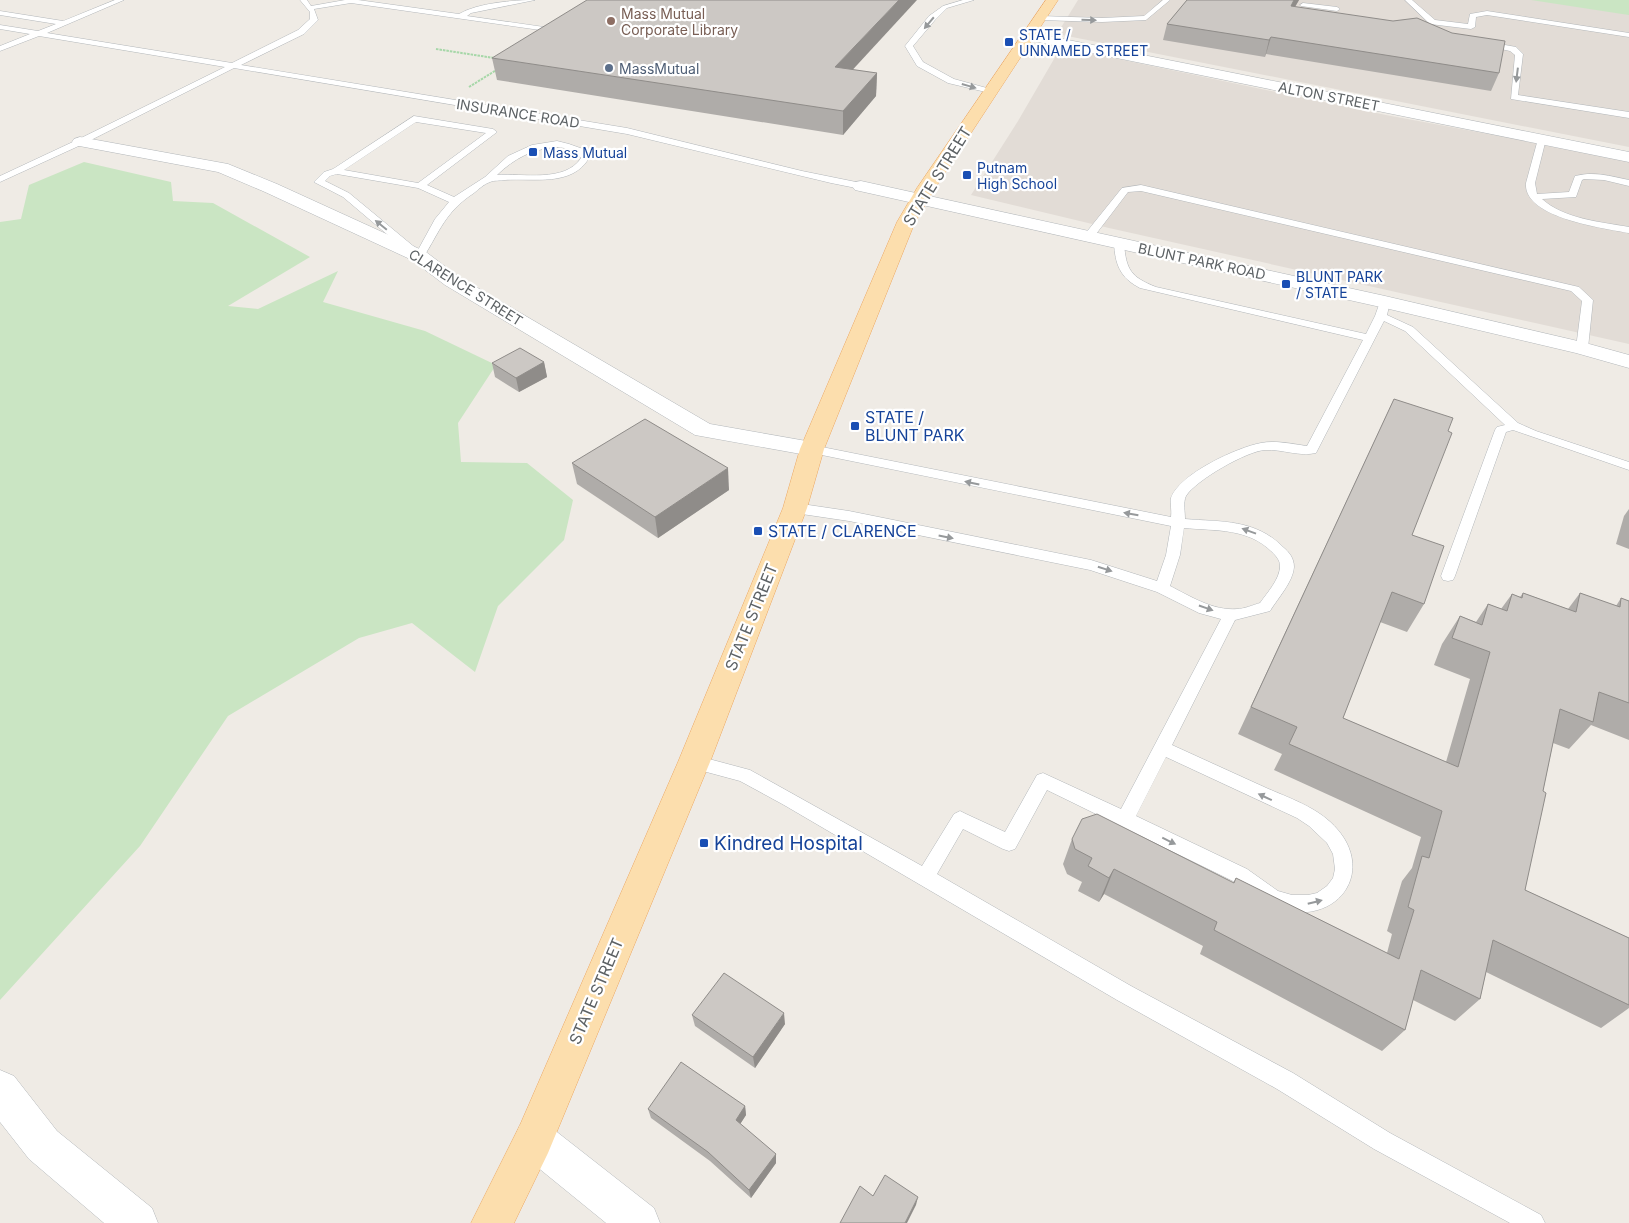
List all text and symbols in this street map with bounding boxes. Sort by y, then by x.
place label: Mass Mutual Corporate Library [621,5,738,38]
marker: Mass Mutual Corporate Library [605,15,617,27]
one-way arrow [924,16,935,29]
one-way arrow [1081,16,1097,24]
place label: STATE / UNNAMED STREET [1019,26,1148,59]
marker: STATE / UNNAMED STREET [1003,36,1015,48]
place label: MassMutual [619,60,699,77]
marker: MassMutual [603,62,615,74]
one-way arrow [1513,68,1521,84]
street label: ALTON STREET [1277,78,1381,114]
one-way arrow [961,83,976,91]
street label: INSURANCE ROAD [455,95,581,131]
street label: STATE STREET [898,122,976,230]
place label: Mass Mutual [543,144,627,161]
marker: Mass Mutual [527,146,539,158]
place label: Putnam High School [977,159,1057,192]
marker: Putnam High School [961,169,973,181]
one-way arrow [375,219,388,230]
street label: BLUNT PARK ROAD [1137,239,1267,283]
street label: CLARENCE STREET [406,245,526,329]
place label: BLUNT PARK / STATE [1296,268,1384,301]
marker: BLUNT PARK / STATE [1280,278,1292,290]
place label: STATE / BLUNT PARK [865,407,965,445]
marker: STATE / BLUNT PARK [849,420,861,432]
one-way arrow [963,479,979,487]
one-way arrow [1123,510,1139,518]
place label: STATE / CLARENCE [768,521,917,541]
marker: STATE / CLARENCE [752,525,764,537]
one-way arrow [1242,527,1257,534]
one-way arrow [938,533,953,541]
street label: STATE STREET [720,560,782,674]
one-way arrow [1097,566,1112,574]
one-way arrow [1199,605,1214,613]
one-way arrow [1258,793,1272,801]
place label: Kindred Hospital [714,832,863,855]
marker: Kindred Hospital [698,837,710,849]
one-way arrow [1162,837,1176,845]
one-way arrow [1307,898,1322,906]
street label: STATE STREET [565,935,627,1047]

